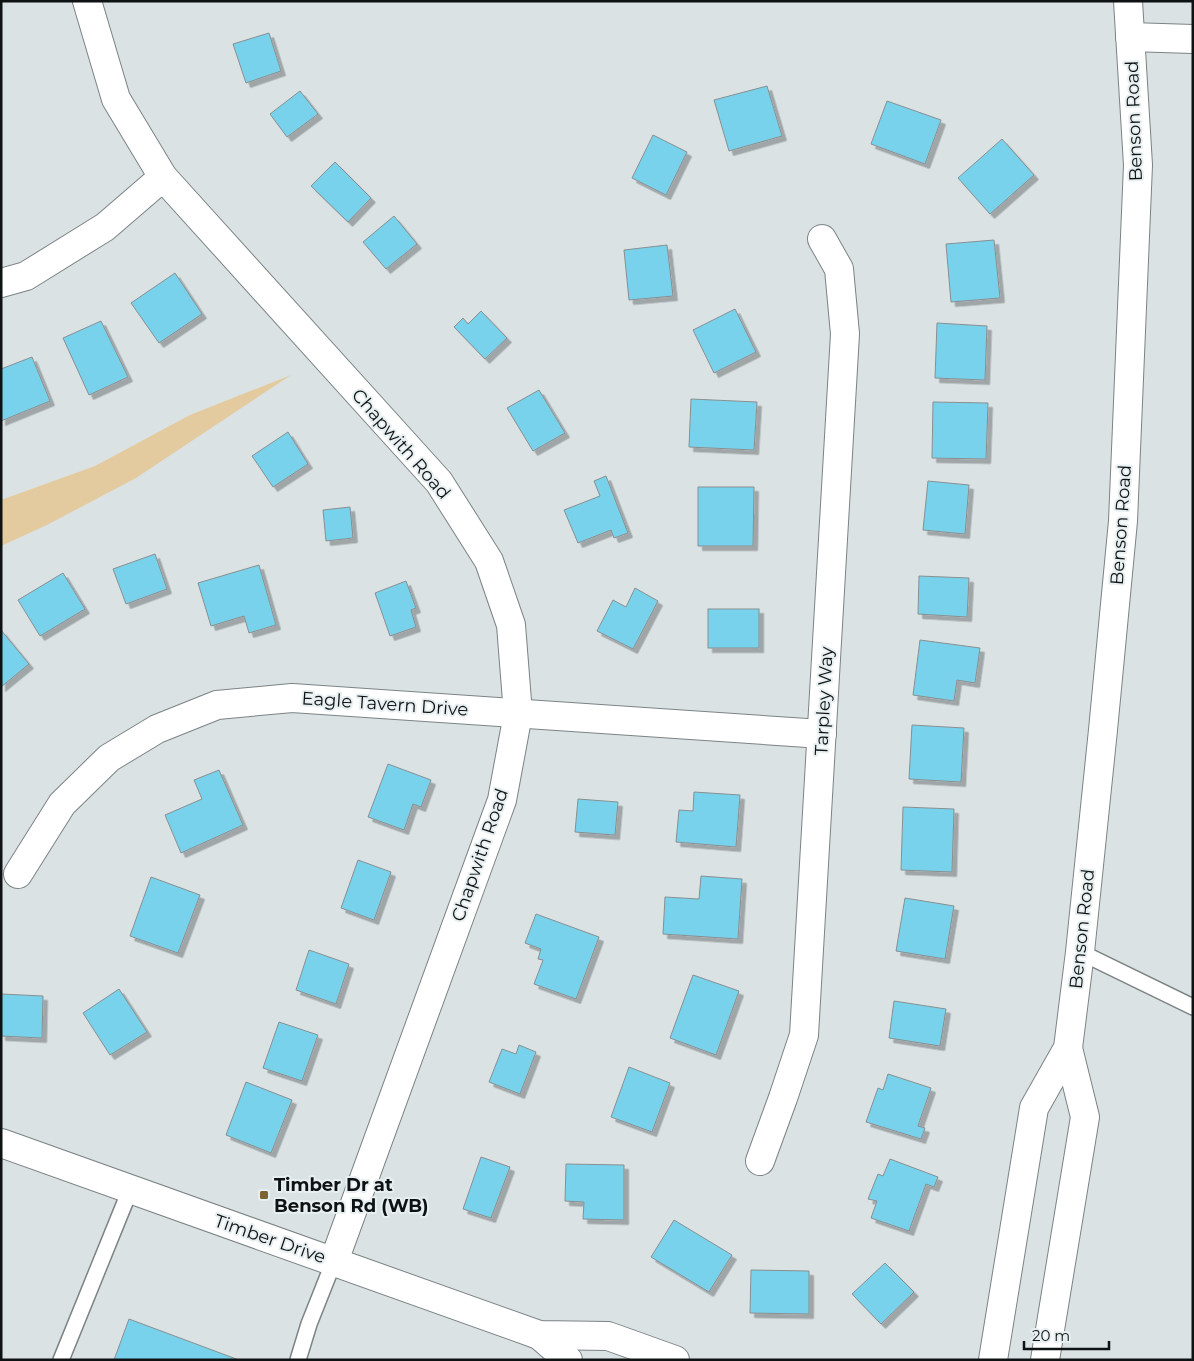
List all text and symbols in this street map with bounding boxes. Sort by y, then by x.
street label: Benson Road [1121,60,1147,182]
street label: Chapwith Road [347,384,455,504]
street label: Benson Road [1106,464,1136,586]
street label: Tarpley Way [810,646,838,756]
street label: Eagle Tavern Drive [301,687,469,721]
street label: Chapwith Road [447,786,513,924]
street label: Benson Road [1065,868,1099,990]
place label: Timber Dr at Benson Rd (WB) [274,1174,429,1217]
marker: Timber Dr at Benson Rd (WB) [258,1189,270,1201]
street label: Timber Drive [211,1210,329,1268]
scale bar [1024,1318,1109,1350]
text: 20 m [1032,1326,1070,1345]

